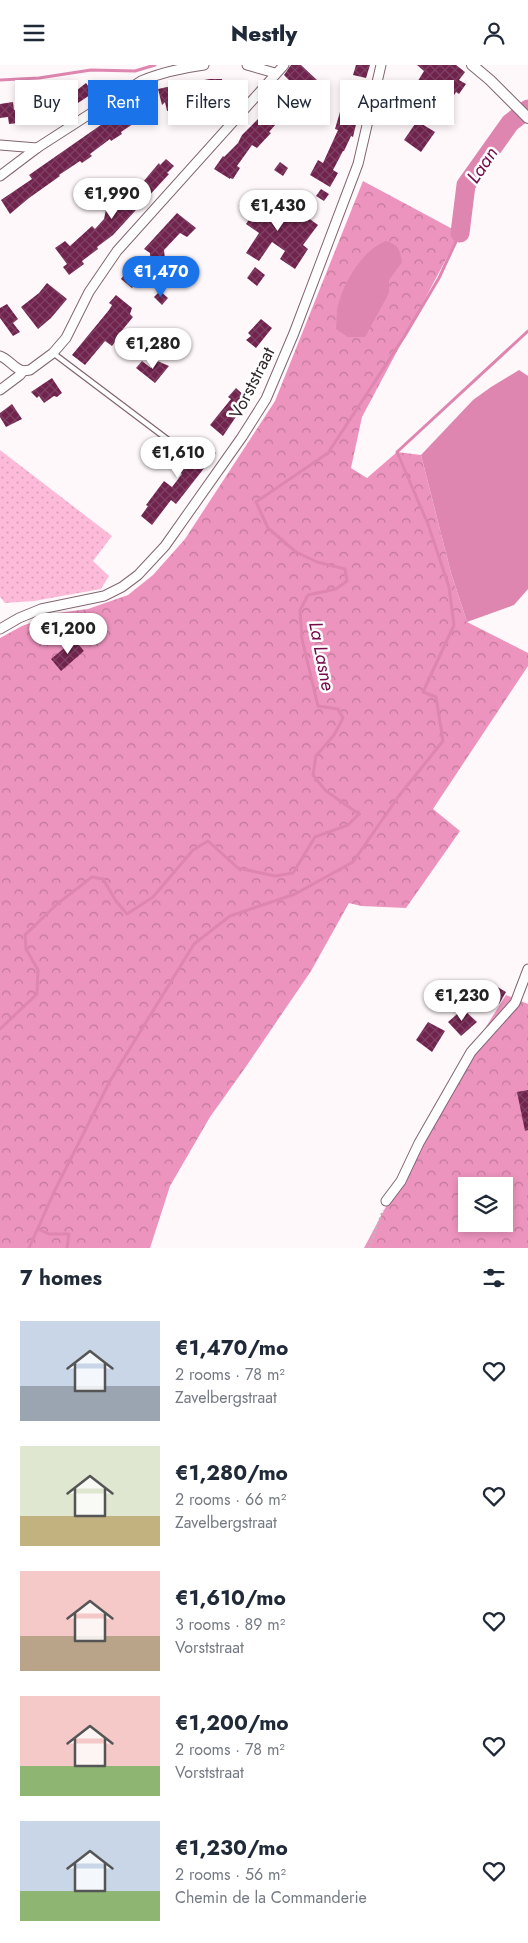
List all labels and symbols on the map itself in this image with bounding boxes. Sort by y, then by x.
water label: Laan [460,141,504,189]
pin: €1,990 [71,177,153,220]
pin: €1,430 [237,189,319,232]
pin: €1,470 [120,255,202,298]
pin: €1,280 [112,327,194,370]
street label: Vorststraat [223,342,281,423]
pin: €1,610 [137,437,219,479]
pin: €1,200 [27,613,109,655]
water label: La Lasne [302,619,342,693]
pin: €1,230 [421,979,503,1022]

